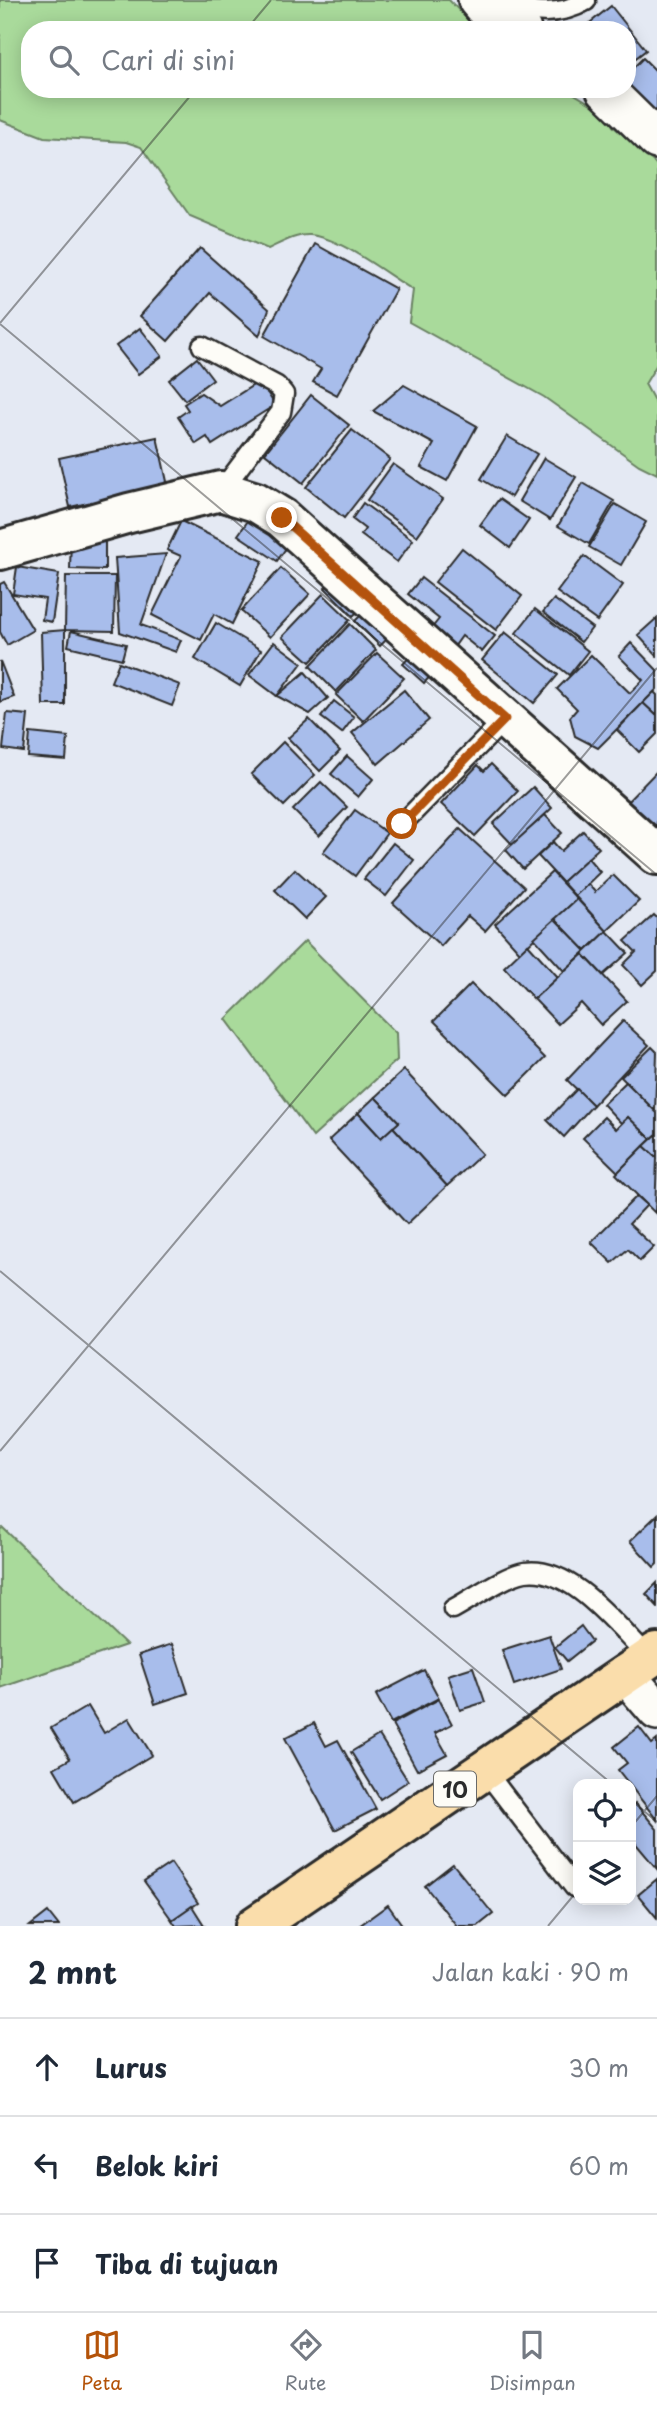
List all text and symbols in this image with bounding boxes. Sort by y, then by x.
search box [21,21,636,98]
text: Cari di sini [101,40,235,79]
icon: search [45,41,83,79]
route end [266,502,297,533]
route start [386,808,417,839]
road number: 10 [434,1772,476,1806]
map controls [573,1779,636,1905]
button: locate [573,1779,636,1842]
button: layers [573,1842,636,1905]
text: 2 mnt [28,1949,117,1994]
text: Jalan kaki · 90 m [432,1954,629,1989]
icon: ahead [28,2048,66,2086]
text: Lurus [95,2048,167,2087]
text: 30 m [568,2050,629,2085]
icon: left [28,2146,66,2184]
text: Belok kiri [95,2146,218,2185]
text: 60 m [569,2148,629,2183]
icon: arrive [28,2244,66,2282]
text: Tiba di tujuan [95,2244,279,2283]
tab: Peta [81,2326,122,2396]
tab: Rute [285,2326,326,2396]
tab: Disimpan [489,2326,576,2396]

